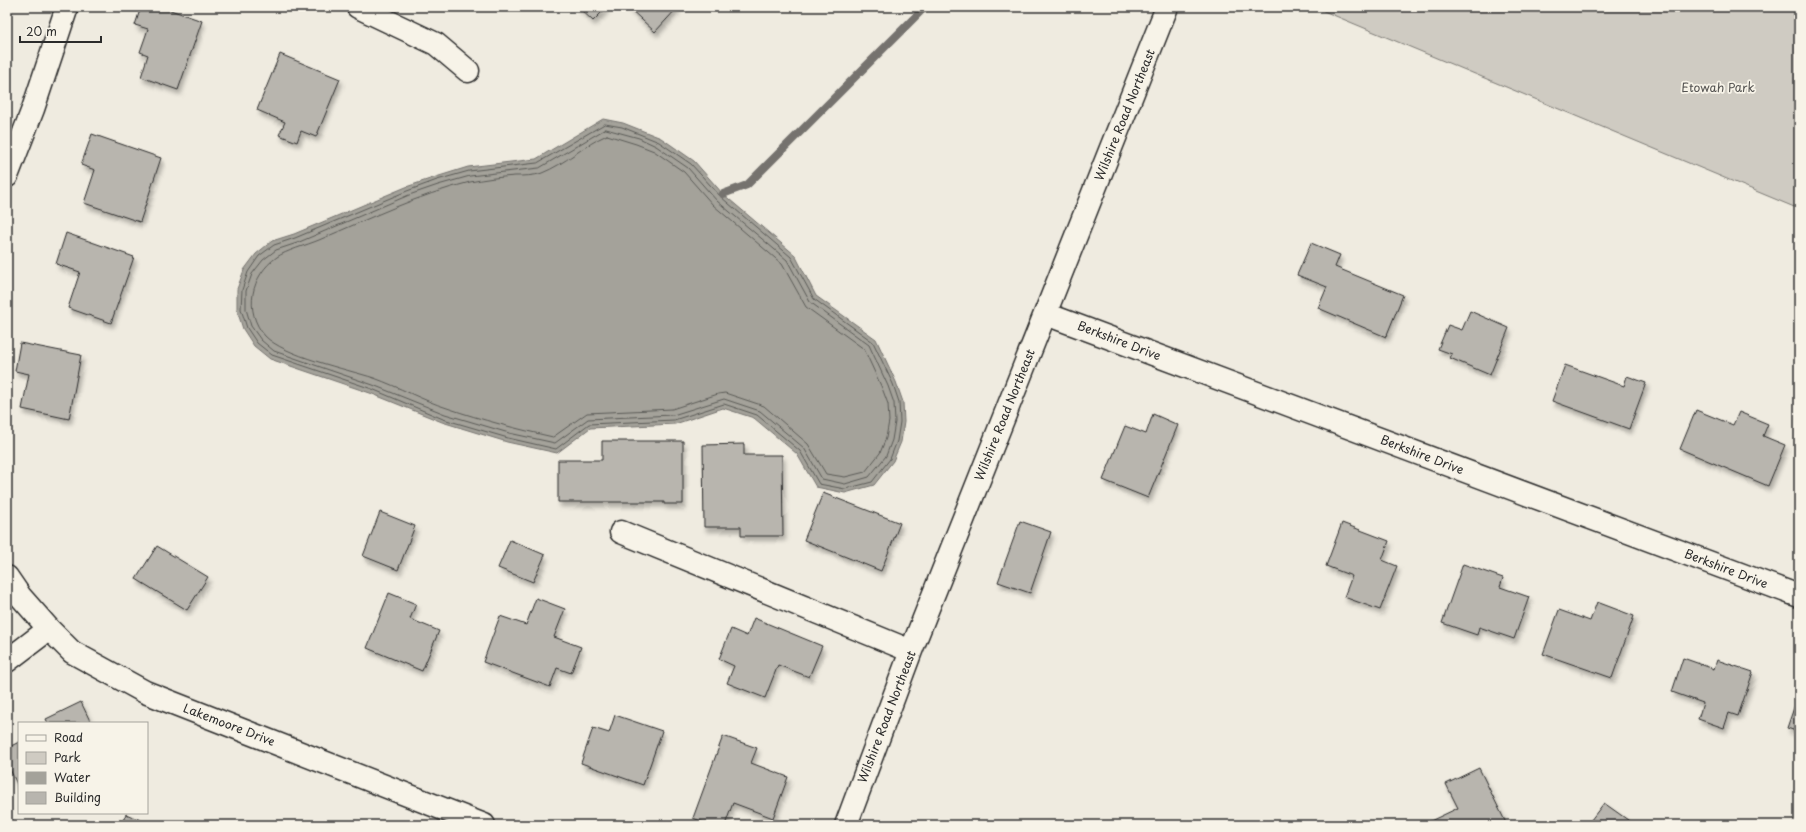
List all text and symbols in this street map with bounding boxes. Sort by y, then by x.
scale bar [20,18,101,44]
text: 20 m [26,22,57,40]
street label: Wilshire Road Northeast [1089,46,1159,183]
park label: Etowah Park [1681,78,1755,96]
street label: Berkshire Drive [1075,316,1164,364]
street label: Wilshire Road Northeast [969,346,1039,483]
street label: Berkshire Drive [1378,430,1467,478]
street label: Berkshire Drive [1682,544,1771,592]
street label: Wilshire Road Northeast [852,648,920,786]
street label: Lakemoore Drive [181,698,278,750]
legend [18,722,148,814]
text: Road [54,728,83,746]
text: Park [54,748,81,766]
text: Water [54,768,91,786]
text: Building [54,788,101,806]

